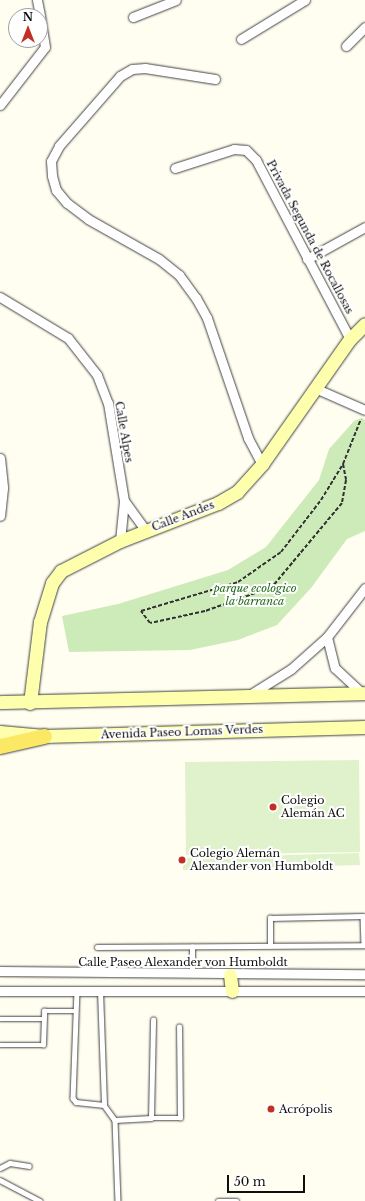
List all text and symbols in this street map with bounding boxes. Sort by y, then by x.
north arrow [8,8,48,48]
text: N [23,10,33,24]
street label: Privada Segunda de Rocallosas [264,158,356,316]
street label: Calle Alpes [112,400,136,464]
street label: Calle Andes [150,498,216,534]
park label: parque ecologico la barranca [213,582,297,608]
street label: Avenida Paseo Lomas Verdes [100,723,264,741]
place label: Colegio Alemán AC [281,794,345,820]
marker: Colegio Alemán AC [268,802,278,812]
place label: Colegio Alemán Alexander von Humboldt [190,847,334,873]
marker: Colegio Alemán Alexander von Humboldt [177,855,187,865]
street label: Calle Paseo Alexander von Humboldt [78,955,288,969]
place label: Acrópolis [279,1102,333,1116]
marker: Acrópolis [266,1104,276,1114]
scale bar [229,1167,307,1193]
text: 50 m [234,1174,266,1189]

